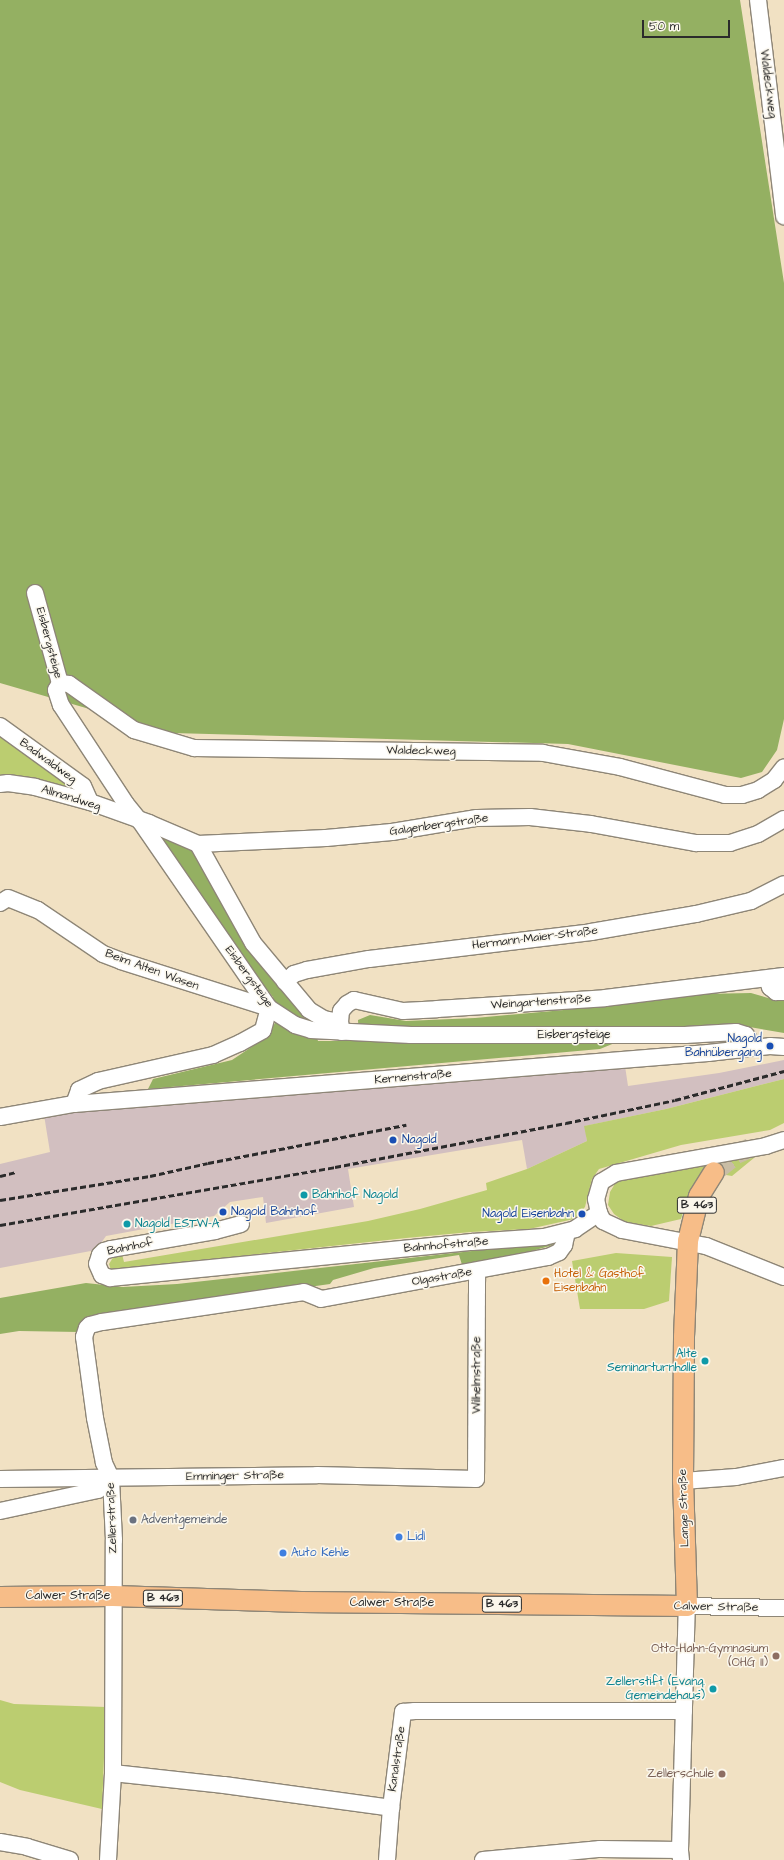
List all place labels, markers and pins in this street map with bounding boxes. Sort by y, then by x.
place label: Nagold Bahnübergang [685,1032,762,1060]
marker: Nagold Bahnübergang [765,1041,775,1051]
place label: Nagold [402,1133,437,1147]
marker: Nagold [387,1134,399,1146]
place label: Bahnhof Nagold [312,1188,398,1202]
marker: Bahnhof Nagold [299,1190,309,1200]
place label: Nagold Bahnhof [231,1205,317,1219]
marker: Nagold Bahnhof [218,1207,228,1217]
place label: Nagold Eisenbahn [482,1207,574,1221]
marker: Nagold Eisenbahn [577,1209,587,1219]
place label: Nagold ESTW-A [135,1217,219,1231]
marker: Nagold ESTW-A [122,1219,132,1229]
place label: Hotel & Gasthof Eisenbahn [554,1267,644,1295]
marker: Hotel & Gasthof Eisenbahn [541,1276,551,1286]
place label: Alte Seminarturnhalle [607,1347,697,1375]
marker: Alte Seminarturnhalle [700,1356,710,1366]
place label: Adventgemeinde [141,1513,227,1527]
marker: Adventgemeinde [128,1515,138,1525]
place label: Lidl [407,1530,425,1544]
marker: Lidl [394,1532,404,1542]
place label: Auto Kehle [291,1546,349,1560]
marker: Auto Kehle [278,1548,288,1558]
place label: Otto-Hahn-Gymnasium (OHG II) [651,1642,768,1670]
marker: Otto-Hahn-Gymnasium (OHG II) [771,1651,781,1661]
place label: Zellerstift (Evang. Gemeindehaus) [606,1675,705,1703]
marker: Zellerstift (Evang. Gemeindehaus) [708,1684,718,1694]
place label: Zellerschule [647,1767,714,1781]
marker: Zellerschule [717,1769,727,1779]

